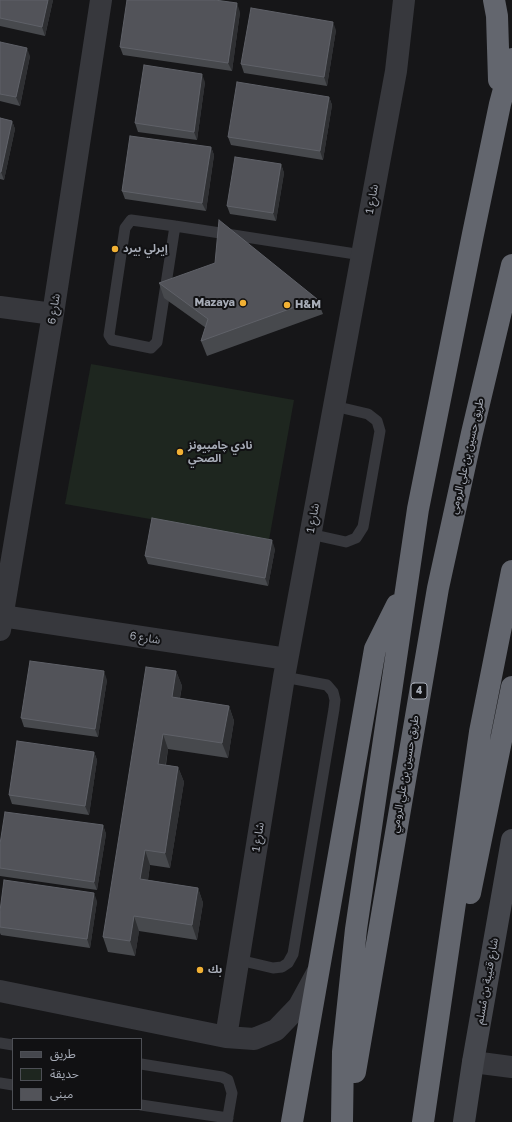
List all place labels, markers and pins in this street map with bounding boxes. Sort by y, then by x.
place label: إيرلي بيرد [123,242,168,256]
marker: إيرلي بيرد [110,244,120,254]
place label: Mazaya [194,296,235,310]
marker: Mazaya [238,298,248,308]
place label: H&M [295,298,321,312]
marker: H&M [282,300,292,310]
place label: نادي چامپيونز الصحي [188,439,252,465]
marker: نادي چامپيونز الصحي [175,447,185,457]
place label: بك [208,963,222,977]
marker: بك [195,965,205,975]

